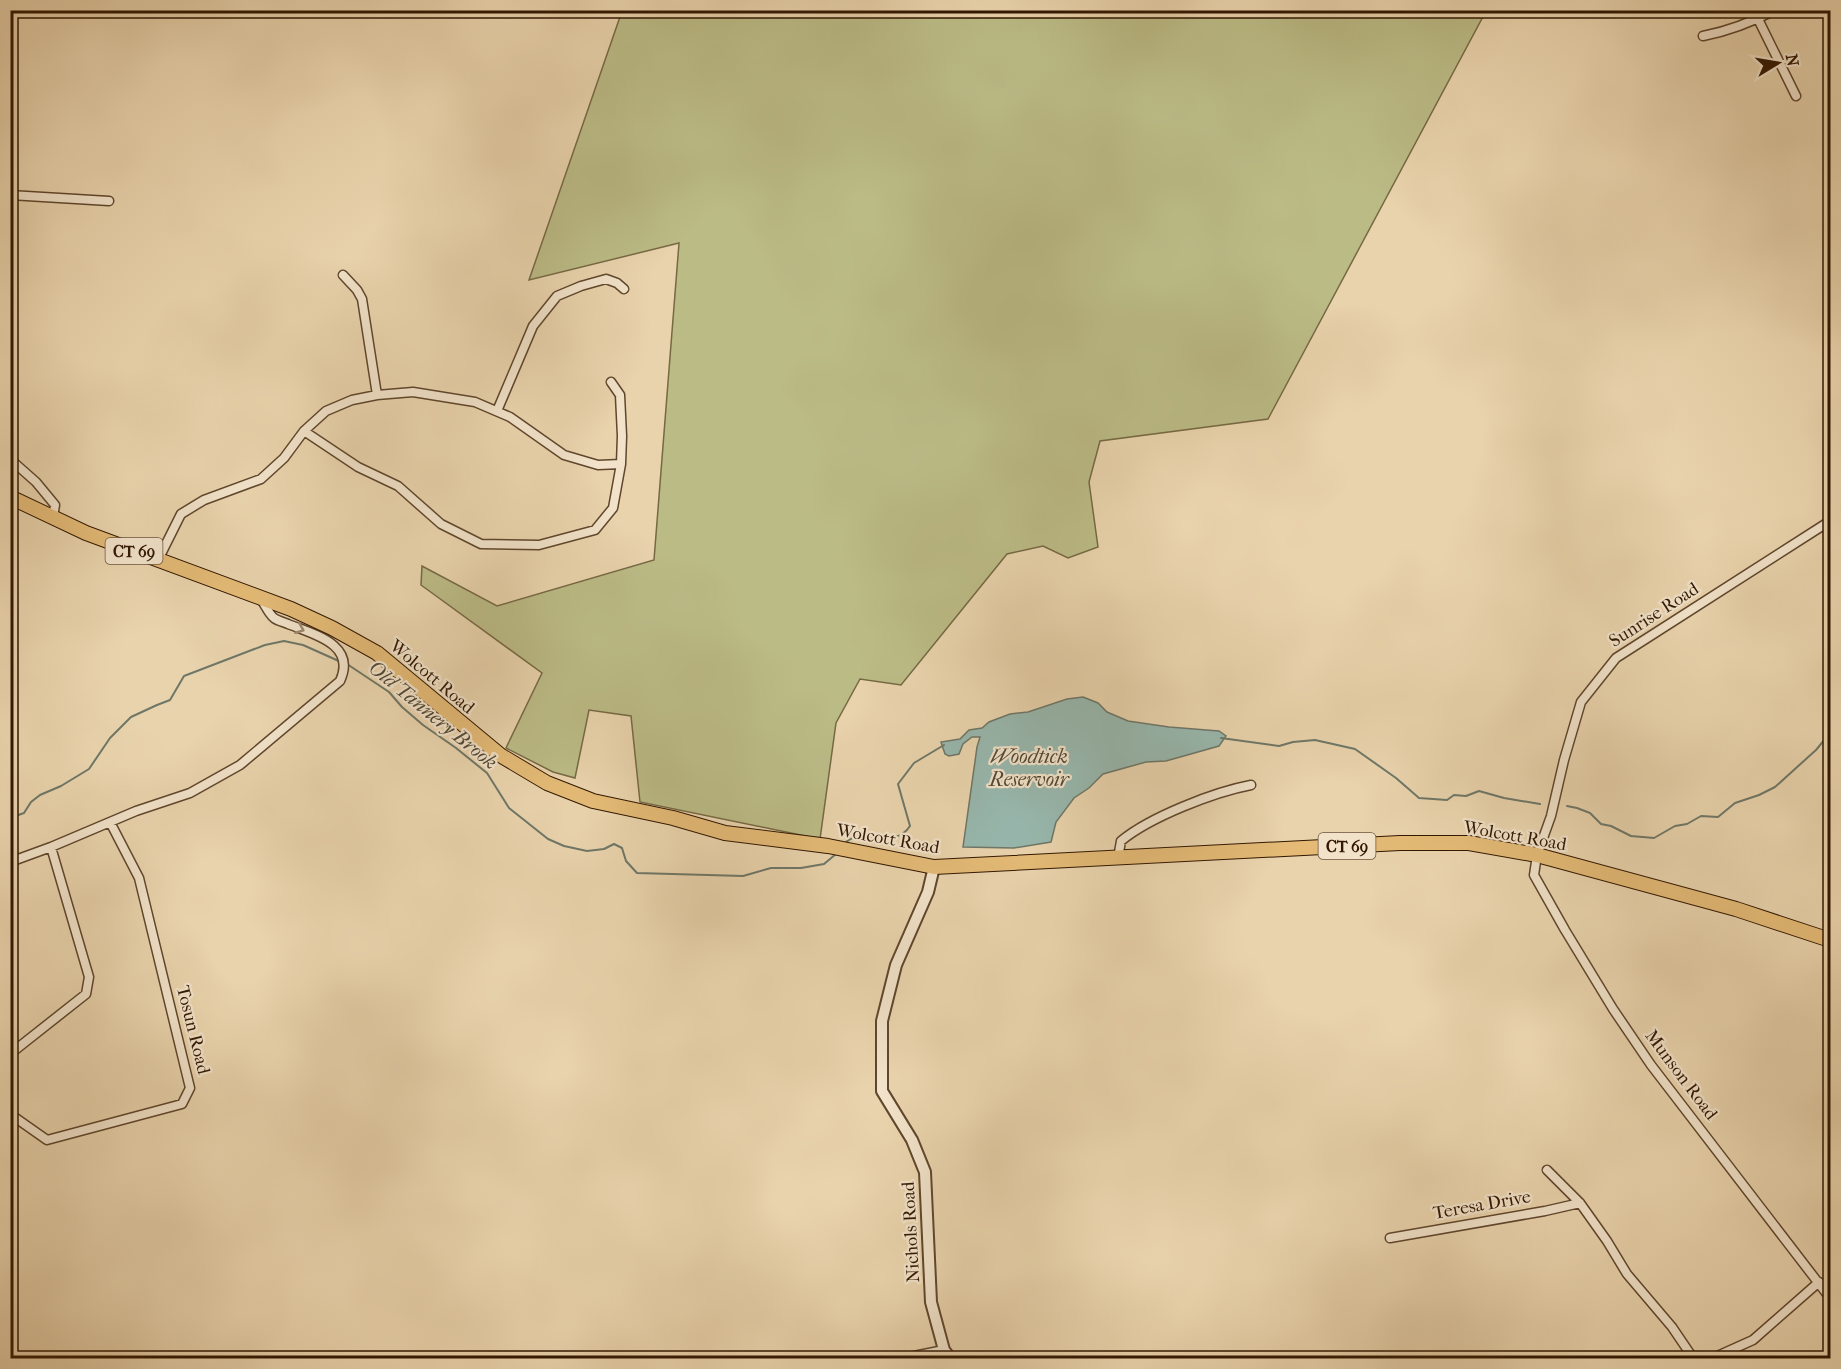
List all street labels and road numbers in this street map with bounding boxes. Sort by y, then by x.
road number: CT 69 [106,538,162,564]
street label: Sunrise Road [1605,578,1703,652]
street label: Wolcott Road [385,635,479,719]
street label: Wolcott Road [1461,816,1568,855]
street label: Wolcott Road [834,819,941,858]
road number: CT 69 [1318,833,1376,859]
street label: Tosun Road [172,983,214,1077]
street label: Munson Road [1640,1026,1722,1124]
street label: Nichols Road [898,1181,924,1283]
street label: Teresa Drive [1432,1186,1533,1224]

